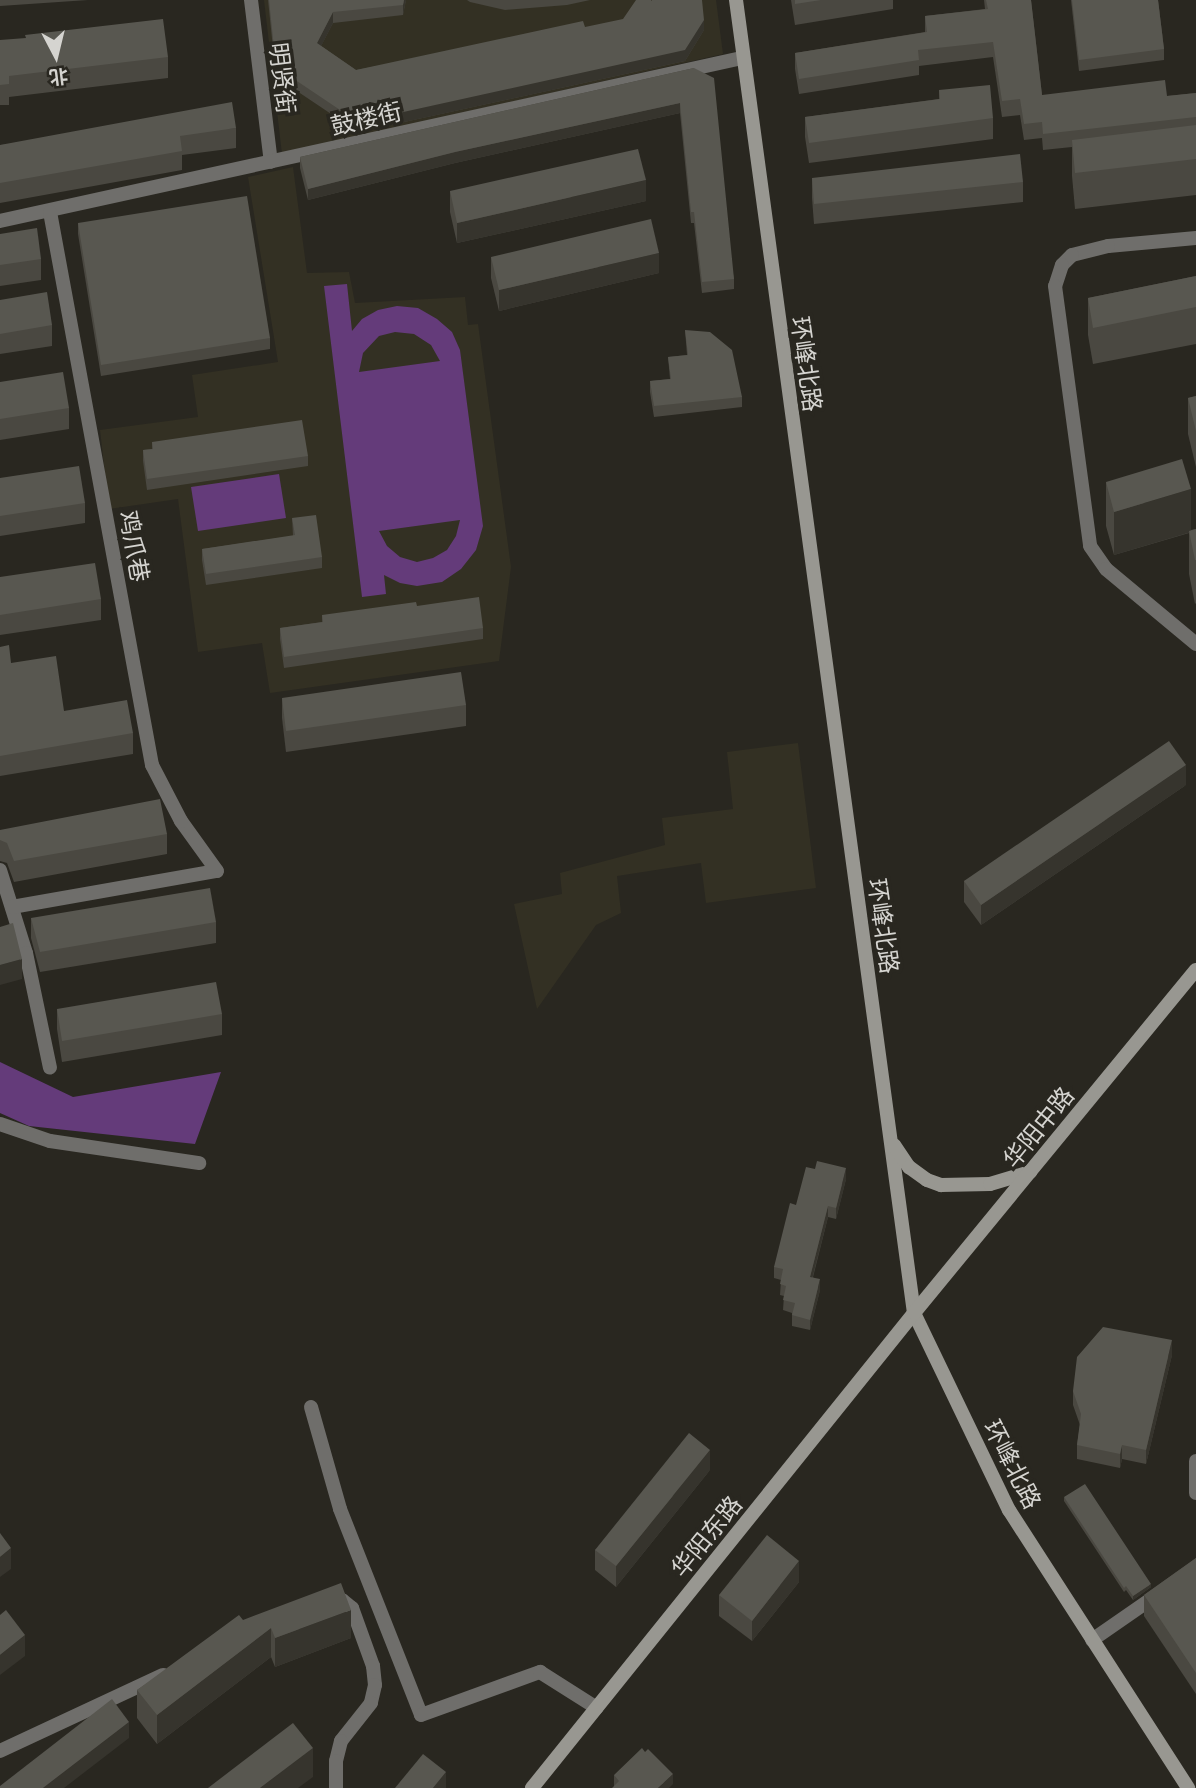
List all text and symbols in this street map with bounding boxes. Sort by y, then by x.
north arrow [21,21,91,91]
street label: 明贤街 [264,41,302,115]
text: 北 [48,65,69,90]
street label: 鼓楼街 [328,96,404,140]
street label: 环峰北路 [786,314,828,414]
street label: 鸡爪巷 [115,508,155,584]
street label: 环峰北路 [863,876,905,976]
street label: 华阳中路 [997,1081,1079,1173]
street label: 环峰北路 [978,1415,1048,1513]
street label: 华阳东路 [665,1490,747,1582]

